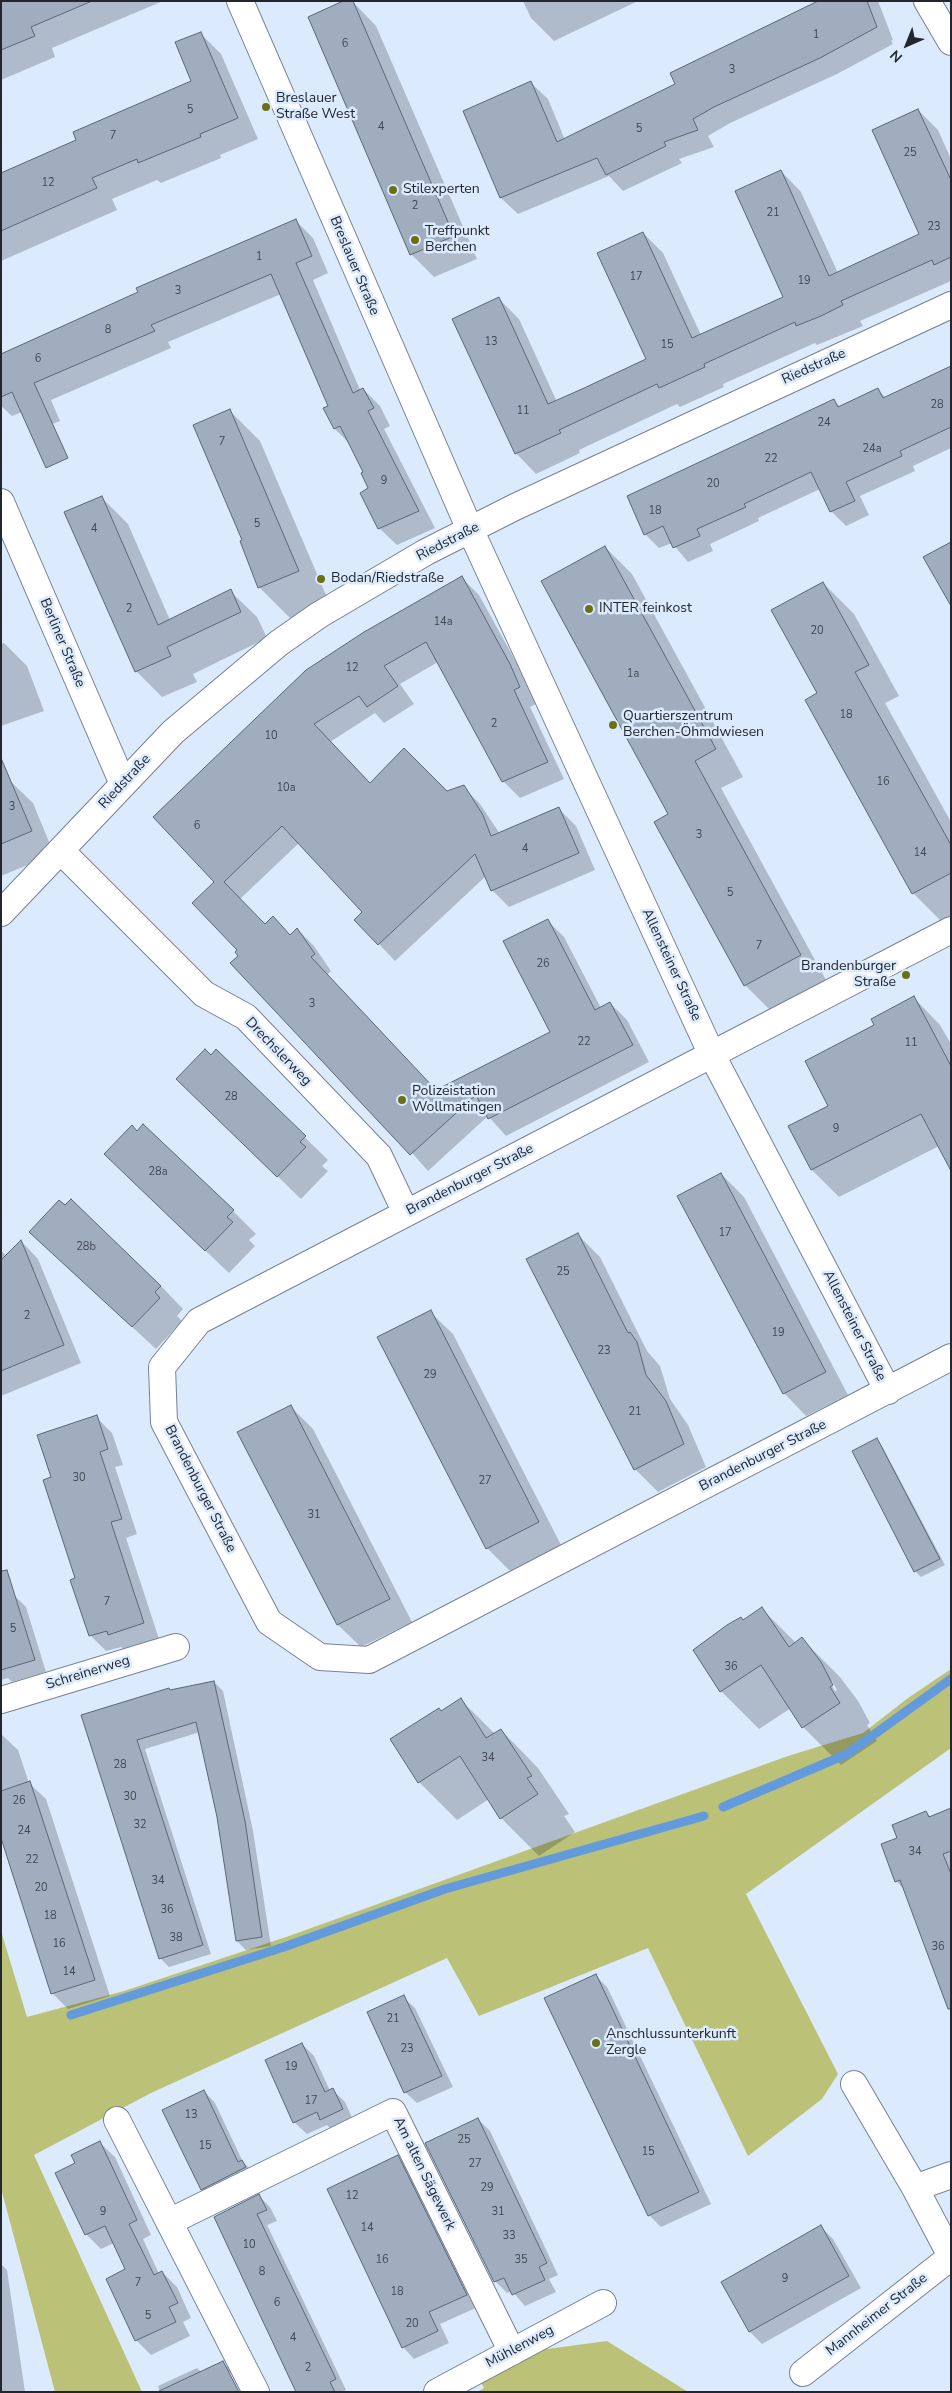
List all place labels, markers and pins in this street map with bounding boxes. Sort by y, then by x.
place label: Breslauer Straße West [276,91,355,124]
marker: Breslauer Straße West [260,101,272,113]
place label: Stilexperten [403,182,480,198]
marker: Stilexperten [387,184,399,196]
place label: Treffpunkt Berchen [425,224,490,256]
marker: Treffpunkt Berchen [409,234,421,246]
place label: Bodan/Riedstraße [331,571,444,587]
marker: Bodan/Riedstraße [315,573,327,585]
place label: INTER feinkost [599,601,692,617]
marker: INTER feinkost [583,603,595,615]
place label: Quartierszentrum Berchen-Öhmdwiesen [623,709,764,742]
marker: Quartierszentrum Berchen-Öhmdwiesen [607,719,619,731]
place label: Brandenburger Straße [801,959,896,992]
marker: Brandenburger Straße [900,969,912,981]
place label: Polizeistation Wollmatingen [412,1084,502,1116]
marker: Polizeistation Wollmatingen [396,1094,408,1106]
place label: Anschlussunterkunft Zergle [606,2027,736,2060]
marker: Anschlussunterkunft Zergle [590,2037,602,2049]

